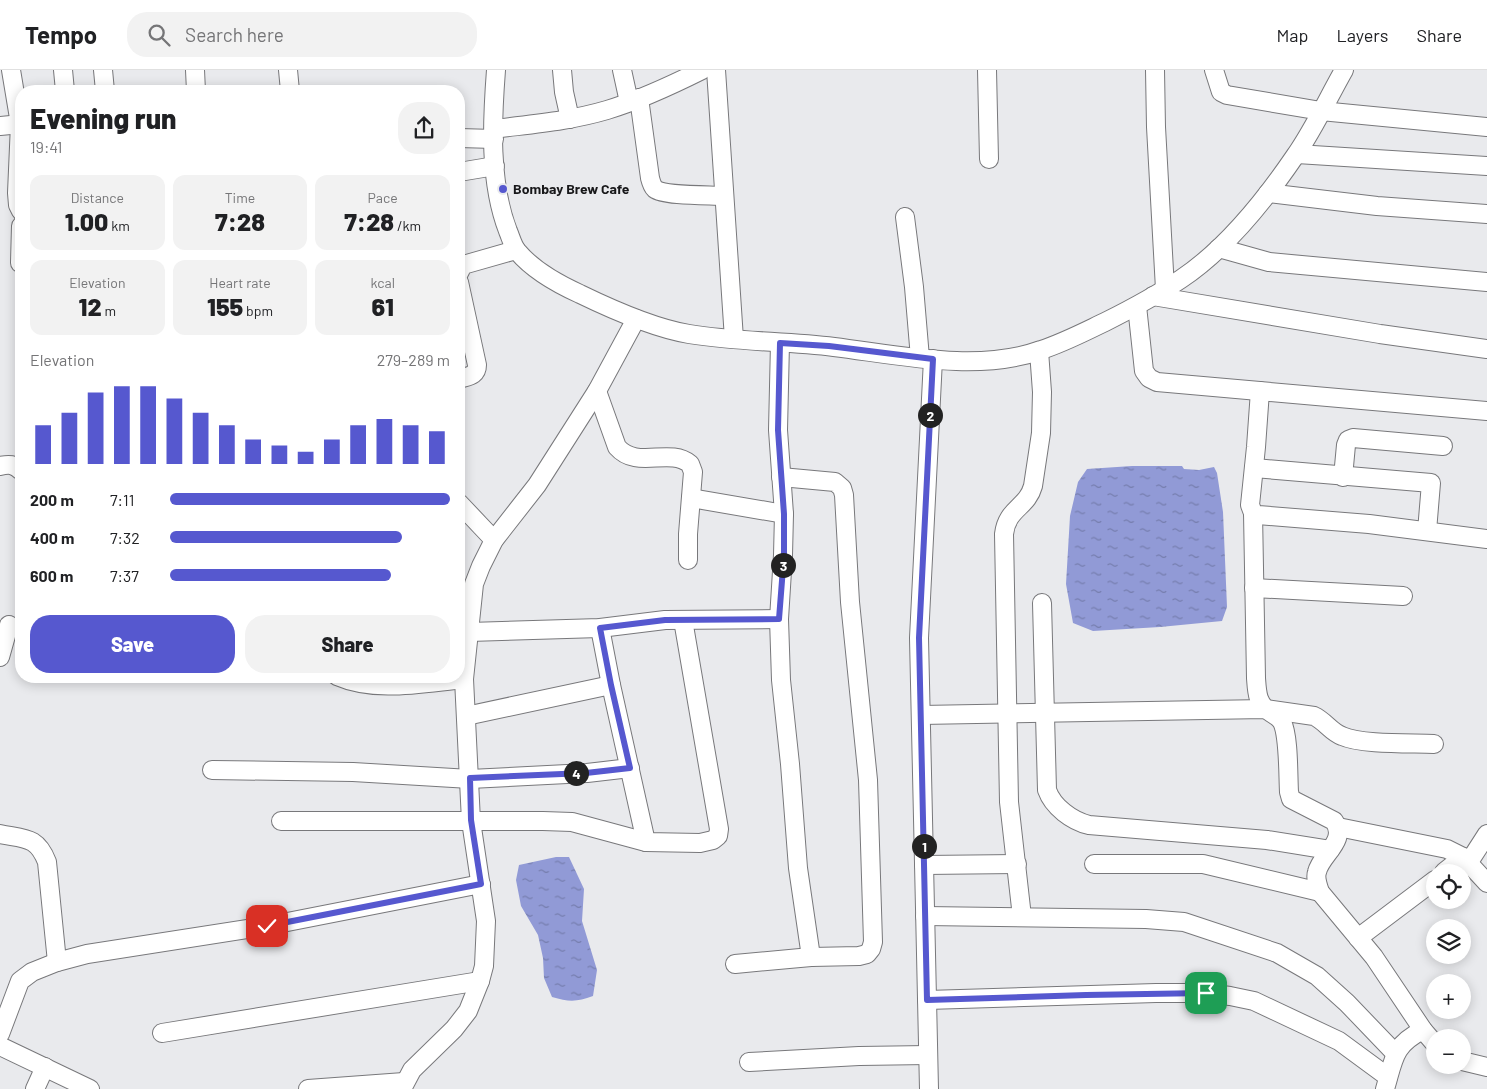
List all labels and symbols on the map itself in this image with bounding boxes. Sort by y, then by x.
place label: Bombay Brew Cafe [513,180,630,197]
marker: Bombay Brew Cafe [497,183,509,195]
pin: 2 [918,402,942,428]
pin: 3 [770,552,796,578]
pin: 4 [564,760,588,786]
pin: 1 [912,834,936,858]
pin [246,905,288,947]
pin [1185,972,1227,1014]

